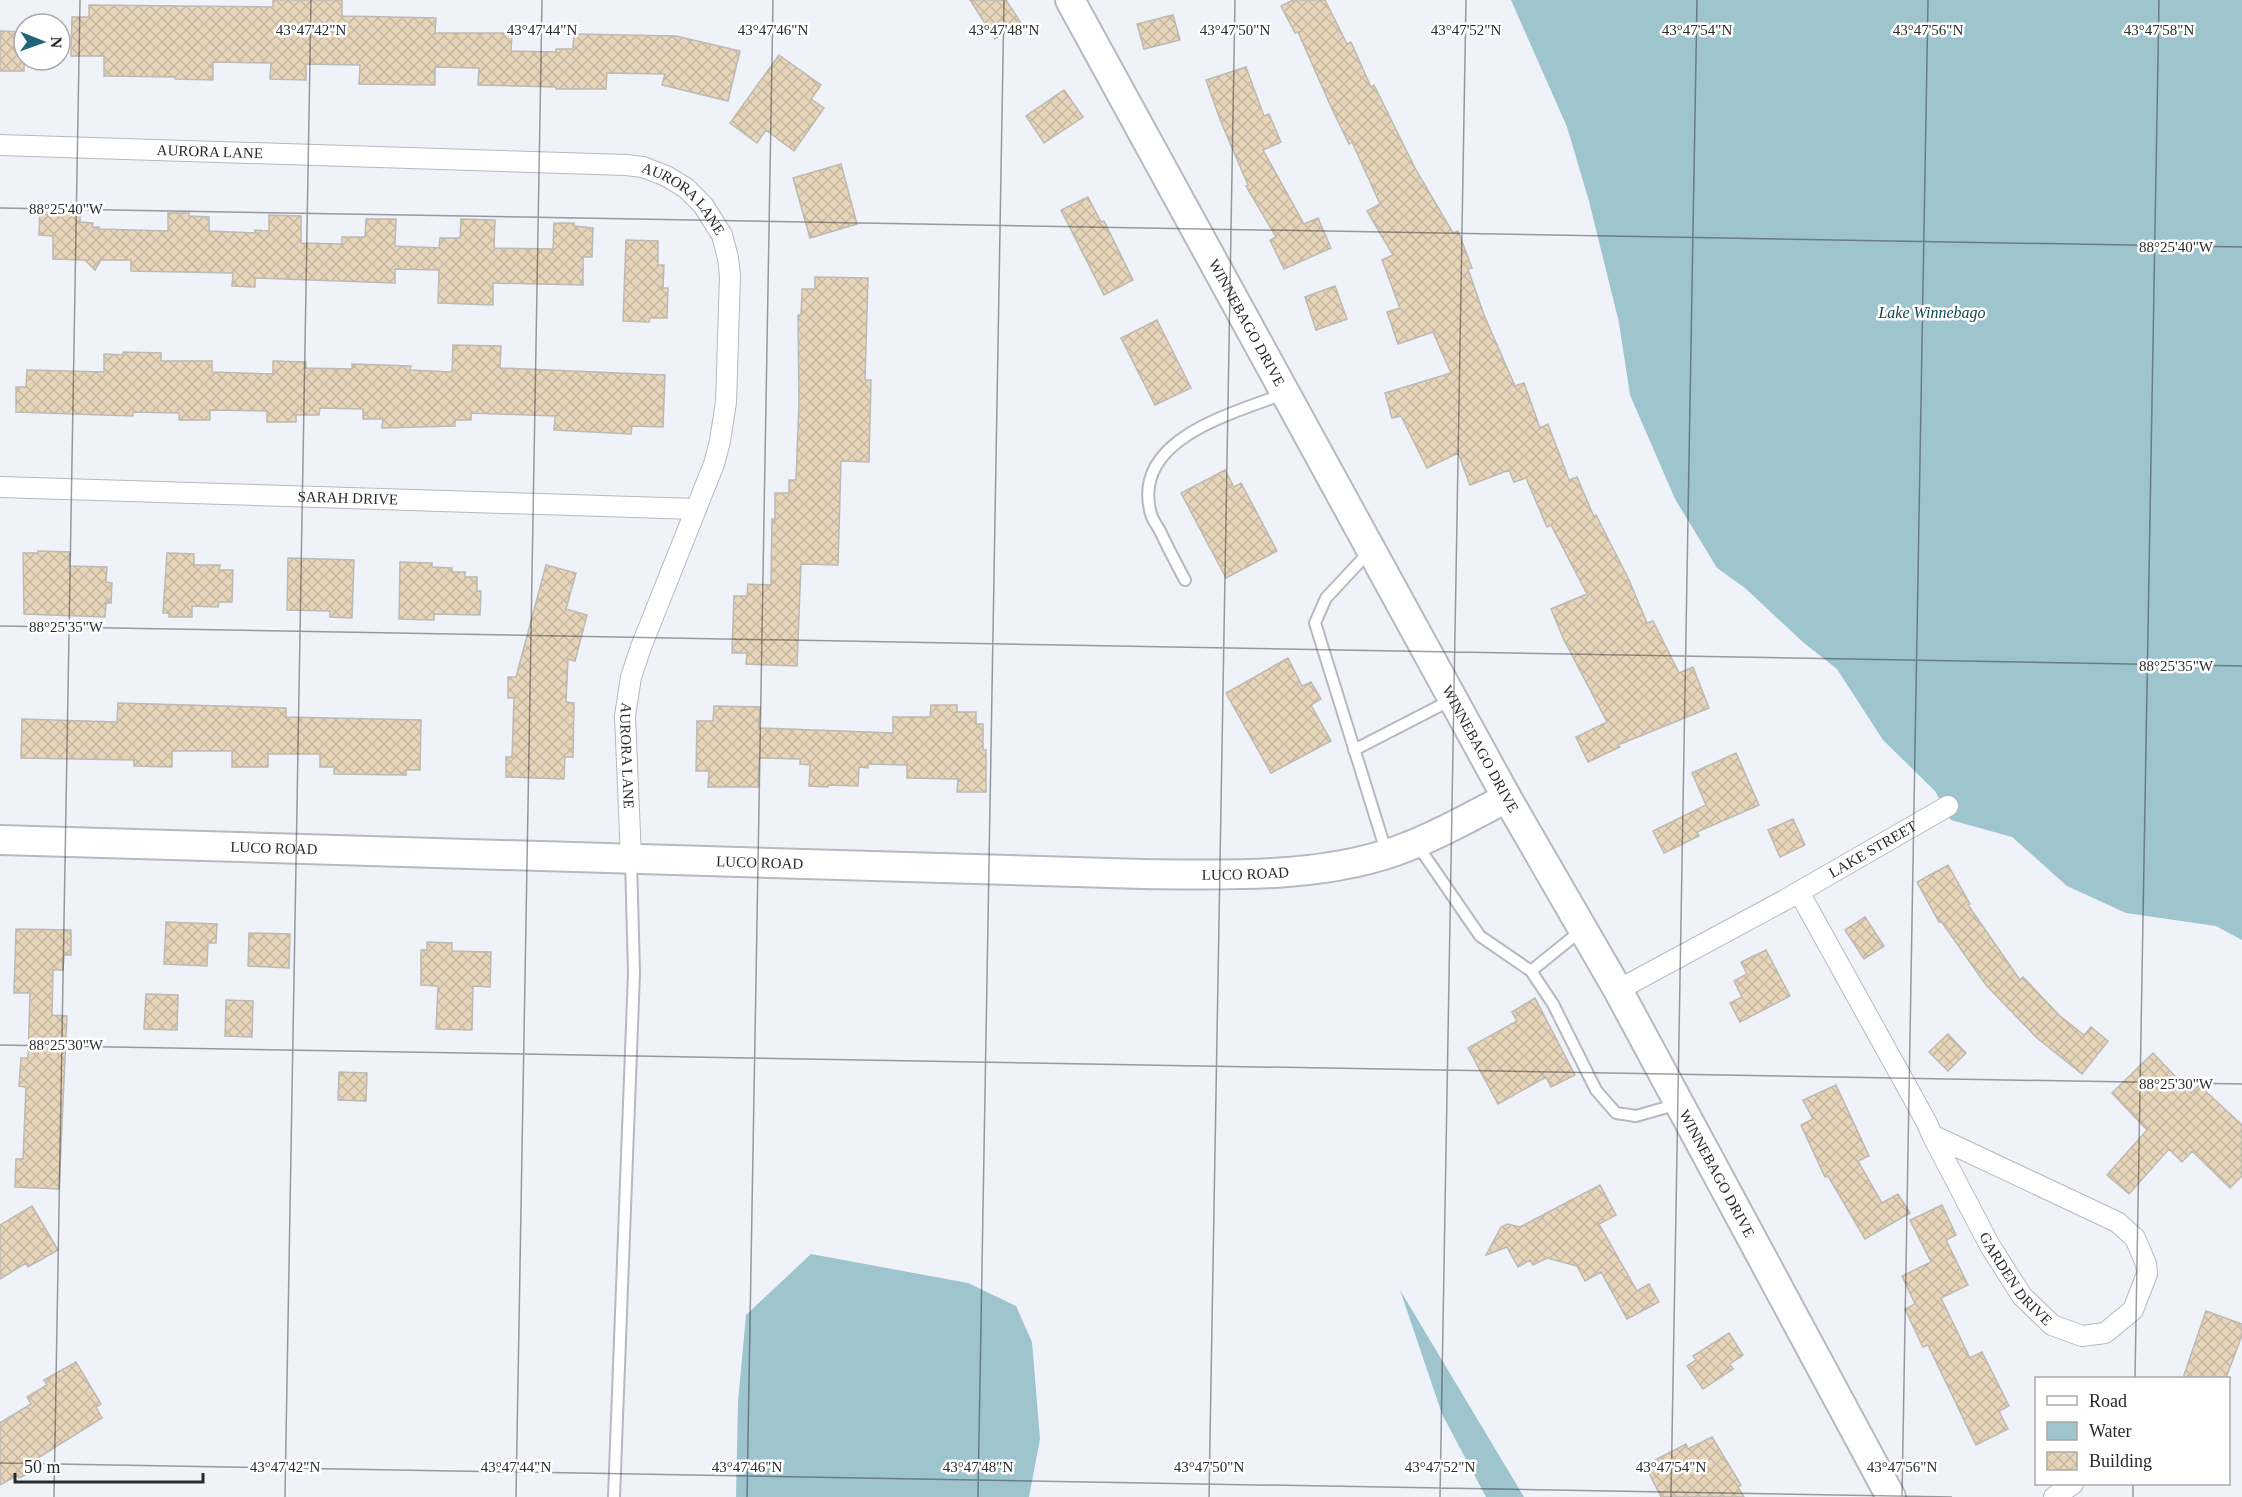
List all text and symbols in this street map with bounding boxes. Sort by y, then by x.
north arrow [12,12,72,72]
text: 43°47'42"N [276,22,346,38]
text: 43°47'44"N [507,22,577,38]
text: 43°47'46"N [738,22,808,38]
text: 43°47'48"N [969,22,1039,38]
text: 43°47'50"N [1200,22,1270,38]
text: 43°47'52"N [1431,22,1501,38]
text: 43°47'54"N [1662,22,1732,38]
text: 43°47'56"N [1893,22,1963,38]
text: 43°47'58"N [2124,22,2194,38]
text: N [48,36,65,49]
street label: AURORA LANE [156,142,263,161]
street label: AURORA LANE [640,159,728,238]
text: 88°25'40"W [29,201,104,217]
text: 88°25'40"W [2139,239,2214,255]
street label: WINNEBAGO DRIVE [1206,257,1288,389]
water label: Lake Winnebago [1877,304,1986,322]
street label: SARAH DRIVE [297,488,398,508]
text: 88°25'35"W [29,619,104,635]
text: 88°25'35"W [2139,658,2214,674]
street label: WINNEBAGO DRIVE [1439,683,1522,815]
street label: AURORA LANE [617,701,637,809]
street label: LAKE STREET [1826,818,1920,881]
street label: LUCO ROAD [230,839,318,857]
street label: LUCO ROAD [716,853,804,872]
street label: LUCO ROAD [1202,864,1290,883]
text: 88°25'30"W [29,1037,104,1053]
text: 88°25'30"W [2139,1076,2214,1092]
street label: WINNEBAGO DRIVE [1676,1107,1758,1240]
street label: GARDEN DRIVE [1976,1230,2055,1328]
legend [2035,1377,2230,1485]
text: Road [2089,1391,2127,1411]
text: Water [2089,1421,2132,1441]
scale bar [15,1446,202,1484]
text: Building [2089,1451,2152,1471]
text: 50 m [24,1457,61,1477]
text: 43°47'42"N [250,1459,320,1475]
text: 43°47'44"N [481,1459,551,1475]
text: 43°47'46"N [712,1459,782,1475]
text: 43°47'48"N [943,1459,1013,1475]
text: 43°47'50"N [1174,1459,1244,1475]
text: 43°47'52"N [1405,1459,1475,1475]
text: 43°47'54"N [1636,1459,1706,1475]
text: 43°47'56"N [1867,1459,1937,1475]

